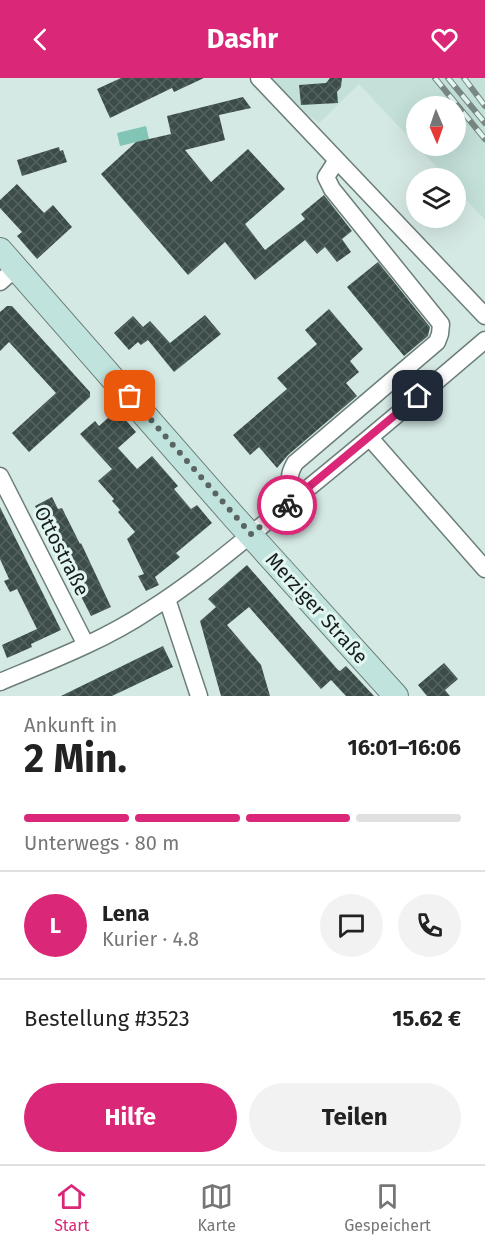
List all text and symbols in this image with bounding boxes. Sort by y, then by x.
icon: back [24,23,57,56]
text: Dashr [207,23,278,55]
icon: heart [428,23,461,56]
north arrow [406,96,466,156]
map controls [406,96,466,228]
button: layers [406,168,466,228]
pin [104,370,155,421]
pin [392,370,443,421]
icon: bag [113,379,146,412]
icon: home [401,379,434,412]
courier [257,475,317,535]
icon: bike [271,489,304,522]
street label: Ottostraße [29,502,95,600]
street label: Merziger Straße [261,548,373,668]
text: Ankunft in [24,713,117,737]
text: 16:01–16:06 [347,734,461,761]
text: 2 Min. [24,736,127,782]
text: Unterwegs · 80 m [24,831,179,855]
button: chat [320,894,383,957]
button: phone [398,894,461,957]
text: Lena [102,900,150,927]
text: L [50,912,61,939]
text: Kurier · 4.8 [102,927,199,951]
text: Bestellung #3523 [24,1005,190,1032]
text: 15.62 € [392,1005,461,1032]
button: Hilfe [24,1083,237,1152]
button: Teilen [249,1083,461,1152]
tab: Start [54,1180,89,1235]
tab: Karte [197,1180,236,1235]
tab: Gespeichert [344,1180,431,1235]

